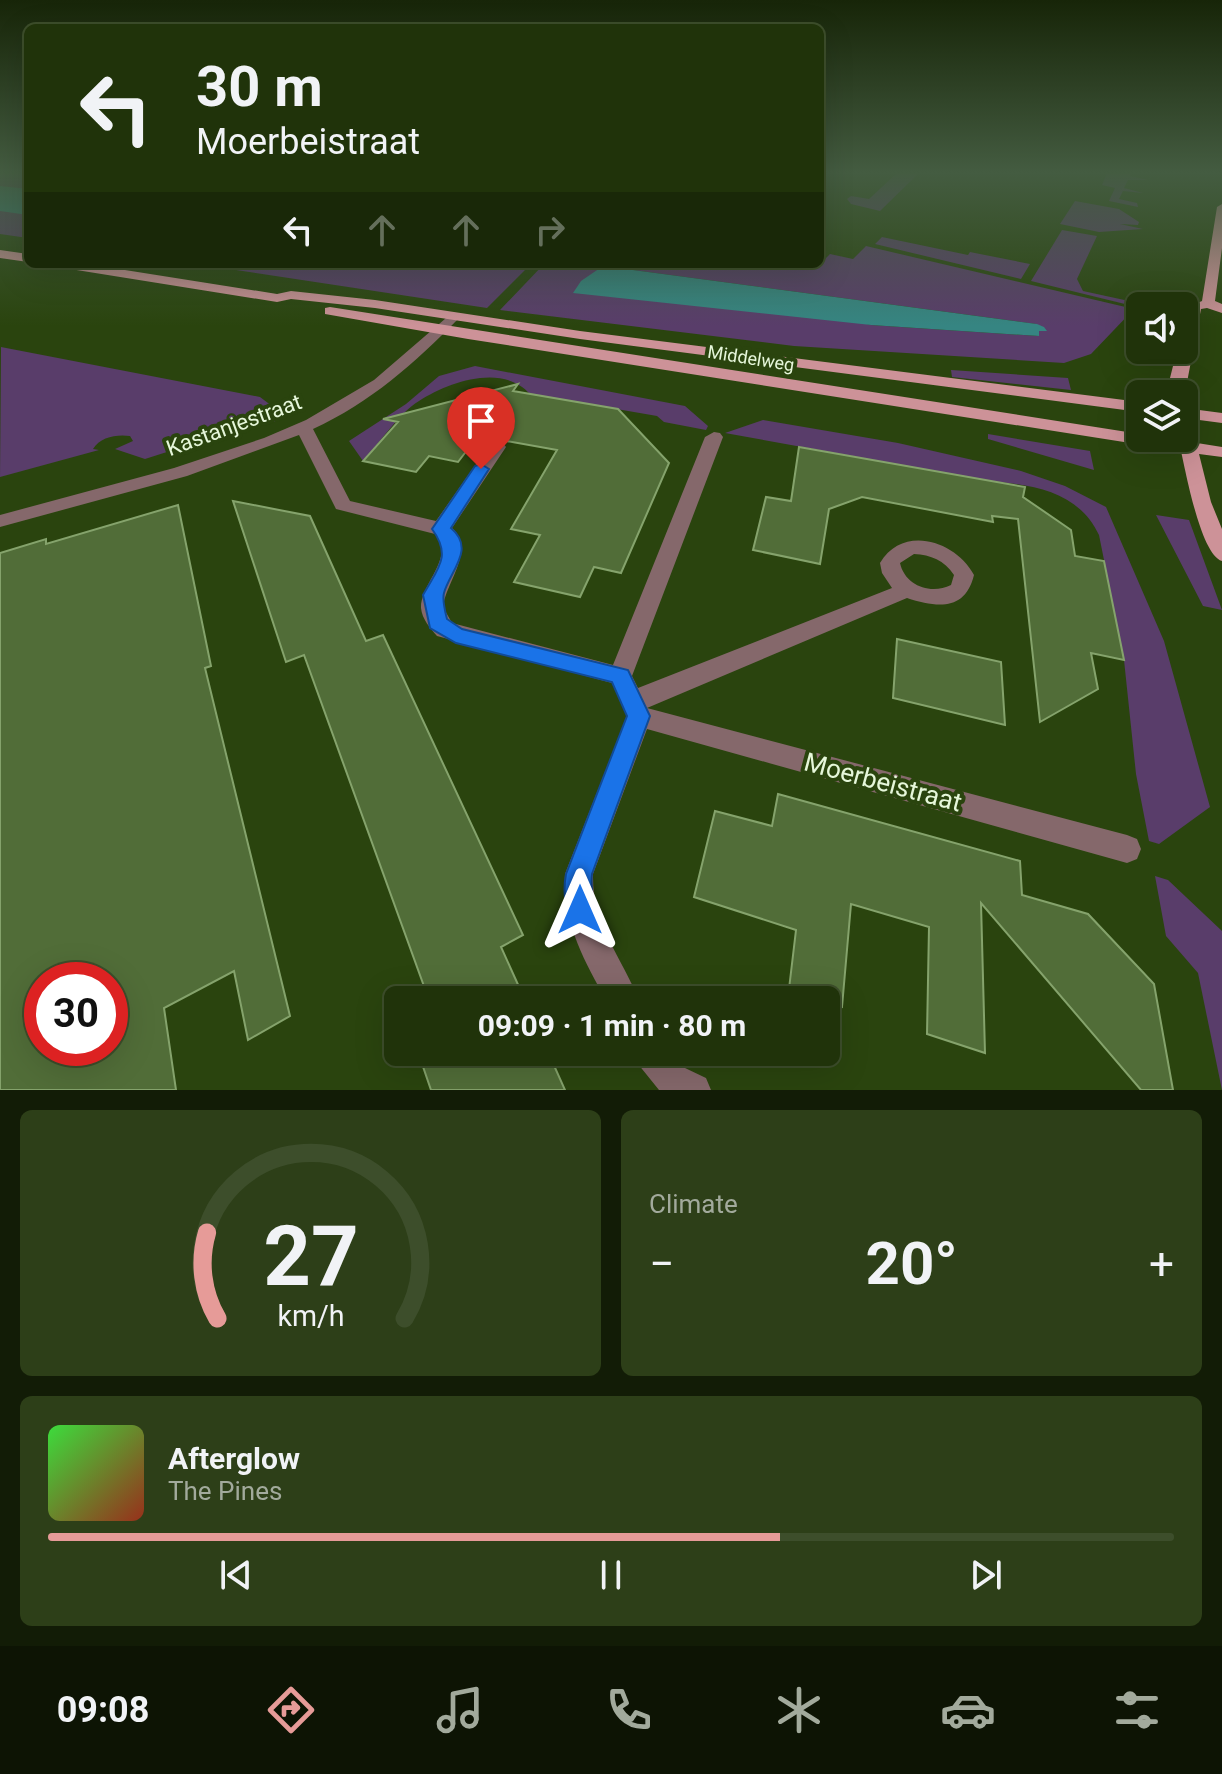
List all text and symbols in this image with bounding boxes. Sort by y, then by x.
text: 30 m [196,54,323,120]
icon: left [64,56,168,160]
text: Moerbeistraat [196,121,420,163]
icon: left [276,208,320,252]
icon: ahead [360,208,404,252]
icon: ahead [444,208,488,252]
icon: right [528,208,572,252]
map controls [1126,292,1198,452]
button: sound [1126,292,1198,364]
street label: Middelweg [706,341,796,375]
button: layers [1126,380,1198,452]
pin [447,387,515,469]
street label: Kastanjestraat [163,389,305,461]
icon: arrive [459,399,503,443]
street label: Moerbeistraat [801,747,965,817]
position arrow [538,868,622,952]
speed limit sign: 30 [24,962,128,1066]
text: 09:09 · 1 min · 80 m [478,1008,746,1043]
text: Climate [649,1189,738,1219]
text: 27 [263,1208,358,1305]
text: 20° [865,1228,958,1299]
text: − [649,1238,674,1290]
text: + [1149,1238,1174,1290]
text: km/h [277,1299,344,1333]
text: Afterglow [168,1441,300,1476]
text: The Pines [168,1476,282,1506]
icon: previous [214,1553,258,1597]
icon: pause [589,1553,633,1597]
icon: next [964,1553,1008,1597]
icon: directions [263,1682,319,1738]
icon: music [432,1682,488,1738]
icon: phone [601,1682,657,1738]
icon: climate [771,1682,827,1738]
icon: car [940,1682,996,1738]
icon: filters [1109,1682,1165,1738]
text: 09:08 [57,1689,149,1731]

